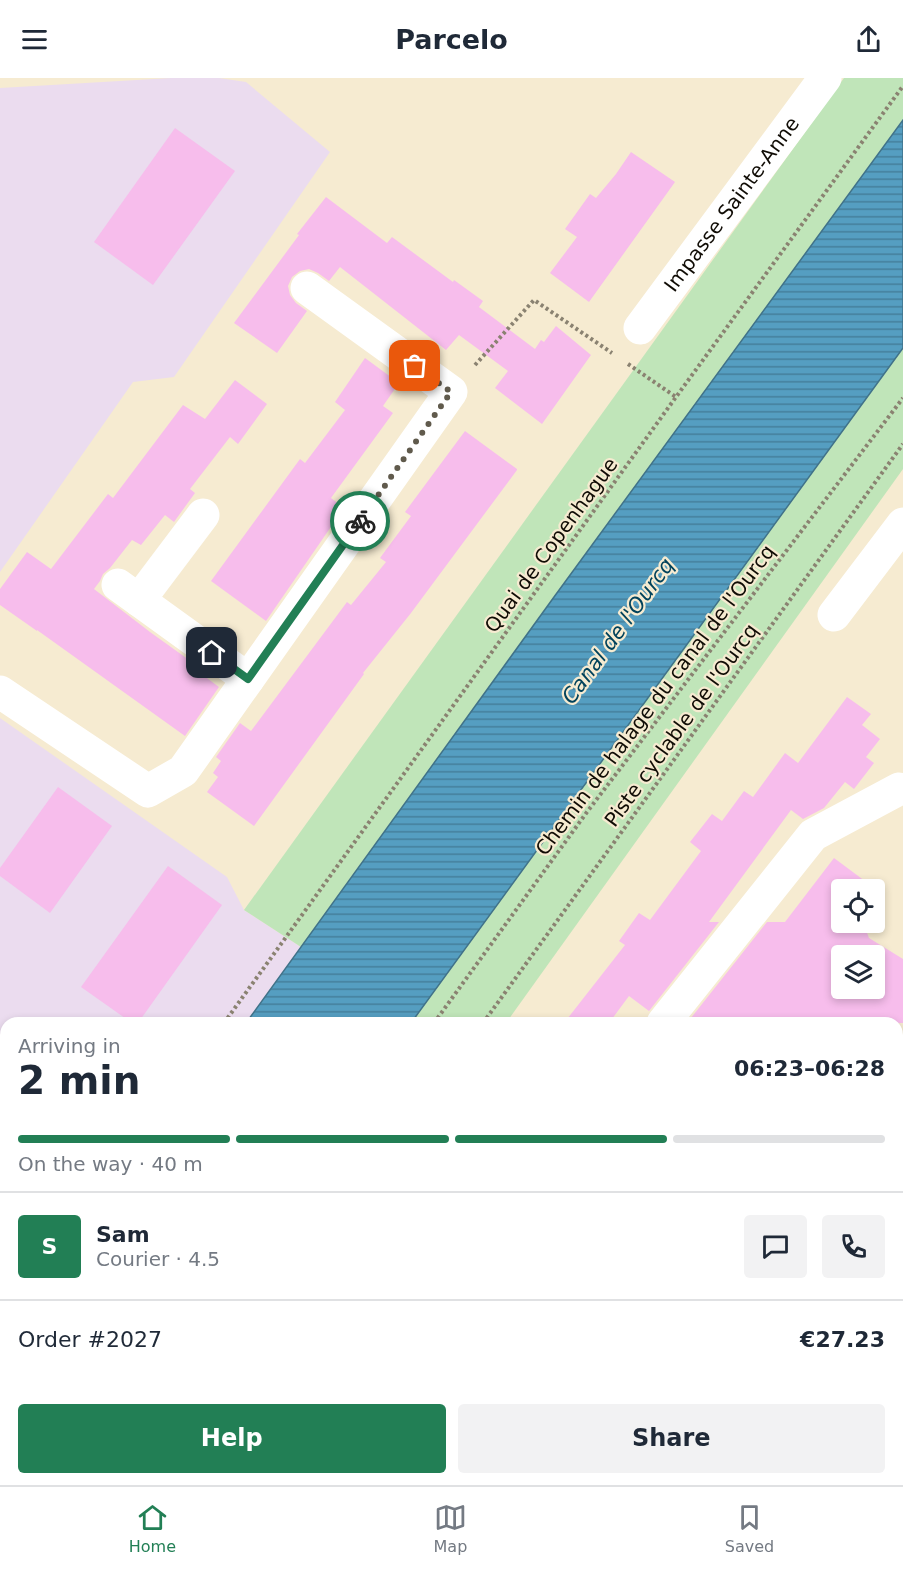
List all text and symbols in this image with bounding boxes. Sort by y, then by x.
icon: menu [18,23,51,56]
icon: share [852,23,885,56]
text: Parcelo [395,24,508,55]
street label: Impasse Sainte-Anne [659,112,804,296]
pin [389,340,440,391]
icon: bag [398,349,431,382]
street label: Quai de Copenhague [479,453,623,637]
courier [330,491,390,551]
icon: bike [344,505,377,538]
street label: Chemin de halage du canal de l'Ourcq [530,540,780,860]
water label: Canal de l'Ourcq [557,554,679,708]
street label: Piste cyclable de l'Ourcq [599,619,763,831]
pin [186,627,237,678]
icon: home [195,636,228,669]
map controls [831,879,885,999]
button: locate [831,879,885,933]
button: layers [831,945,885,999]
text: Arriving in [18,1034,121,1058]
text: 06:23–06:28 [734,1056,885,1081]
text: 2 min [18,1058,140,1103]
text: On the way · 40 m [18,1152,203,1176]
button: chat [744,1215,807,1278]
button: phone [822,1215,885,1278]
text: Sam [96,1222,150,1247]
text: S [42,1234,57,1259]
text: Courier · 4.5 [96,1247,220,1271]
text: Order #2027 [18,1327,162,1352]
text: €27.23 [800,1327,885,1352]
button: Help [18,1404,446,1473]
button: Share [458,1404,885,1473]
tab: Home [129,1501,176,1556]
tab: Map [434,1501,467,1556]
tab: Saved [725,1501,774,1556]

